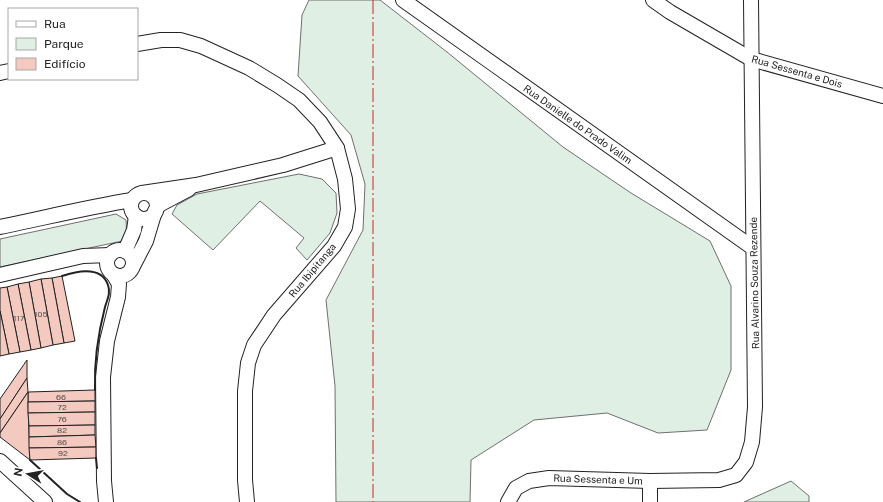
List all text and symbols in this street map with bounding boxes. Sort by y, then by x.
legend [8,8,138,80]
text: Rua [44,17,66,31]
text: Parque [44,37,84,51]
street label: Rua Sessenta e Dois [750,52,844,90]
text: Edifício [44,57,86,71]
street label: Rua Danielle do Prado Valim [521,82,635,166]
street label: Rua Alvarino Souza Rezende [747,217,761,349]
street label: Rua Ibipitanga [286,240,338,300]
house number: 105 [34,309,48,319]
house number: 117 [13,313,25,323]
house number: 66 [56,392,66,402]
house number: 72 [57,402,67,412]
house number: 76 [57,414,67,424]
house number: 82 [57,425,67,435]
house number: 86 [57,437,67,447]
house number: 92 [58,448,68,458]
north arrow [8,454,48,494]
text: N [11,467,25,477]
street label: Rua Sessenta e Um [553,471,643,487]

